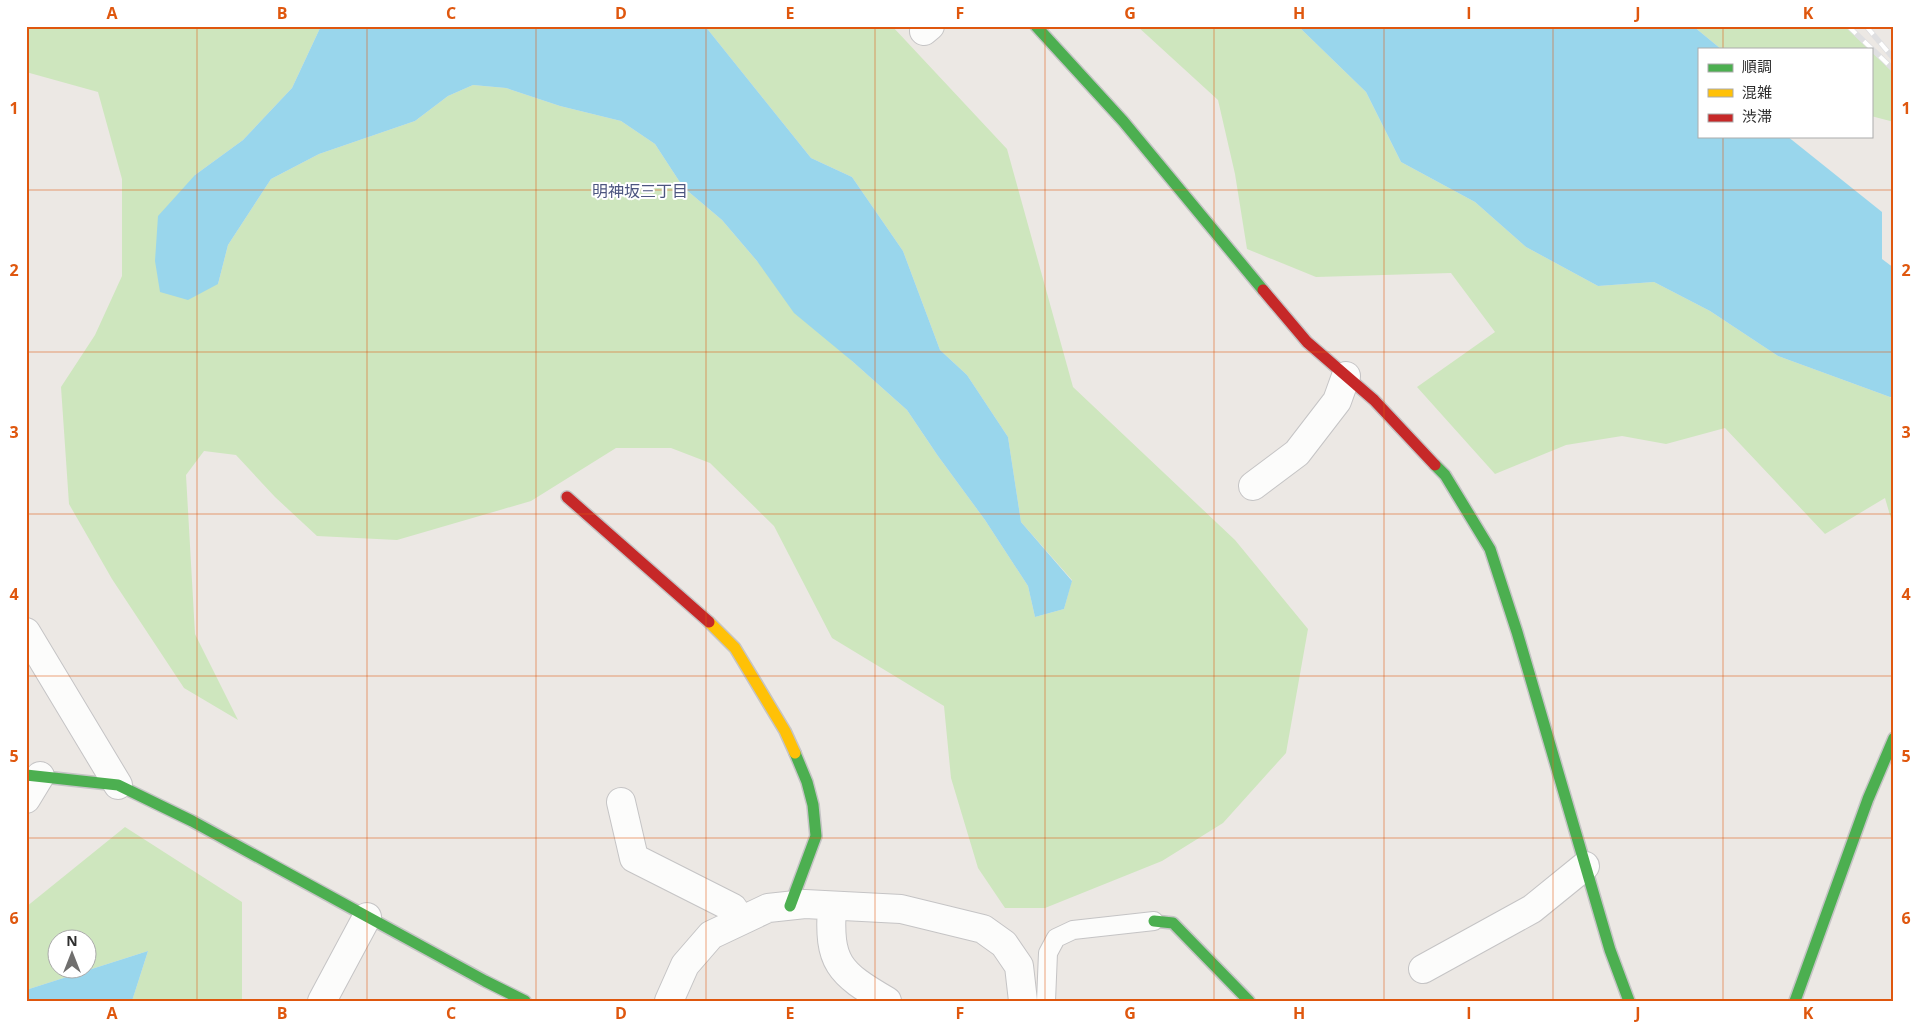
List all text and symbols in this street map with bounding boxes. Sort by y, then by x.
text: A [106,2,118,24]
text: B [277,2,287,24]
text: C [446,2,456,24]
text: D [615,2,627,24]
text: E [786,2,795,24]
text: F [956,2,964,24]
text: G [1124,2,1136,24]
text: H [1293,2,1305,24]
text: I [1466,2,1472,24]
text: J [1633,2,1641,24]
text: K [1803,2,1814,24]
legend [1698,48,1872,138]
text: 順調 [1742,56,1772,76]
text: 混雑 [1742,82,1772,102]
text: 1 [9,97,19,119]
text: 1 [1901,97,1911,119]
text: 渋滞 [1742,106,1772,126]
district label: 明神坂三丁目 [592,180,688,202]
text: 2 [9,259,19,281]
text: 2 [1901,259,1911,281]
text: 3 [9,421,19,443]
text: 3 [1901,421,1911,443]
text: 4 [9,583,19,605]
text: 4 [1901,583,1911,605]
text: 5 [9,745,19,767]
text: 5 [1901,745,1911,767]
text: 6 [9,907,19,929]
text: 6 [1901,907,1911,929]
north arrow [48,930,98,980]
text: N [66,931,78,950]
text: A [106,1002,118,1024]
text: B [277,1002,287,1024]
text: C [446,1002,456,1024]
text: D [615,1002,627,1024]
text: E [786,1002,795,1024]
text: F [956,1002,964,1024]
text: G [1124,1002,1136,1024]
text: H [1293,1002,1305,1024]
text: I [1466,1002,1472,1024]
text: J [1633,1002,1641,1024]
text: K [1803,1002,1814,1024]

